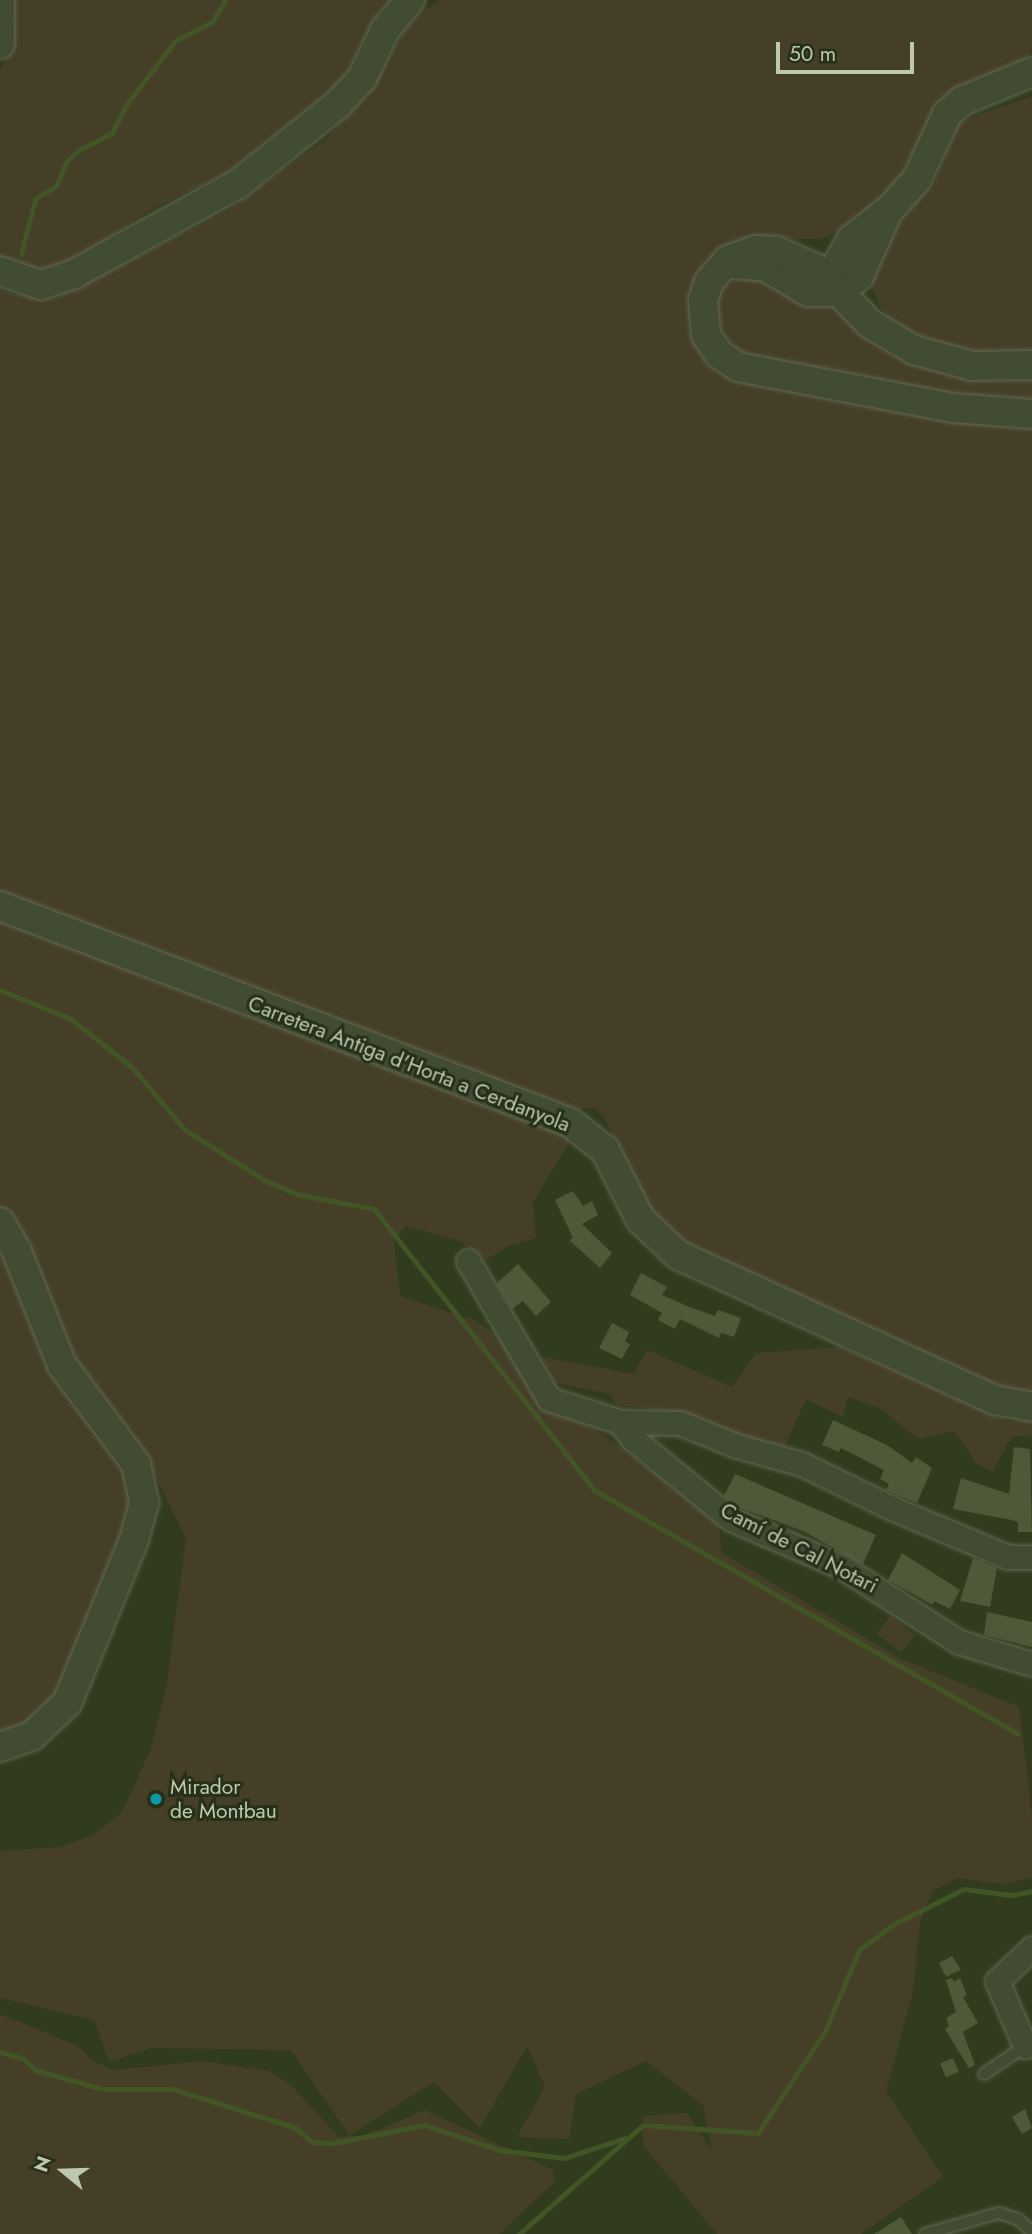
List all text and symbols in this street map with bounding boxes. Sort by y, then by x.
scale bar [780,28,918,72]
text: 50 m [789,39,836,69]
street label: Carretera Antiga d'Horta a Cerdanyola [244,991,574,1137]
street label: Camí de Cal Notari [716,1498,882,1598]
place label: Mirador de Montbau [170,1774,277,1824]
marker: Mirador de Montbau [148,1791,164,1807]
north arrow [28,2136,98,2206]
text: N [27,2152,58,2176]

